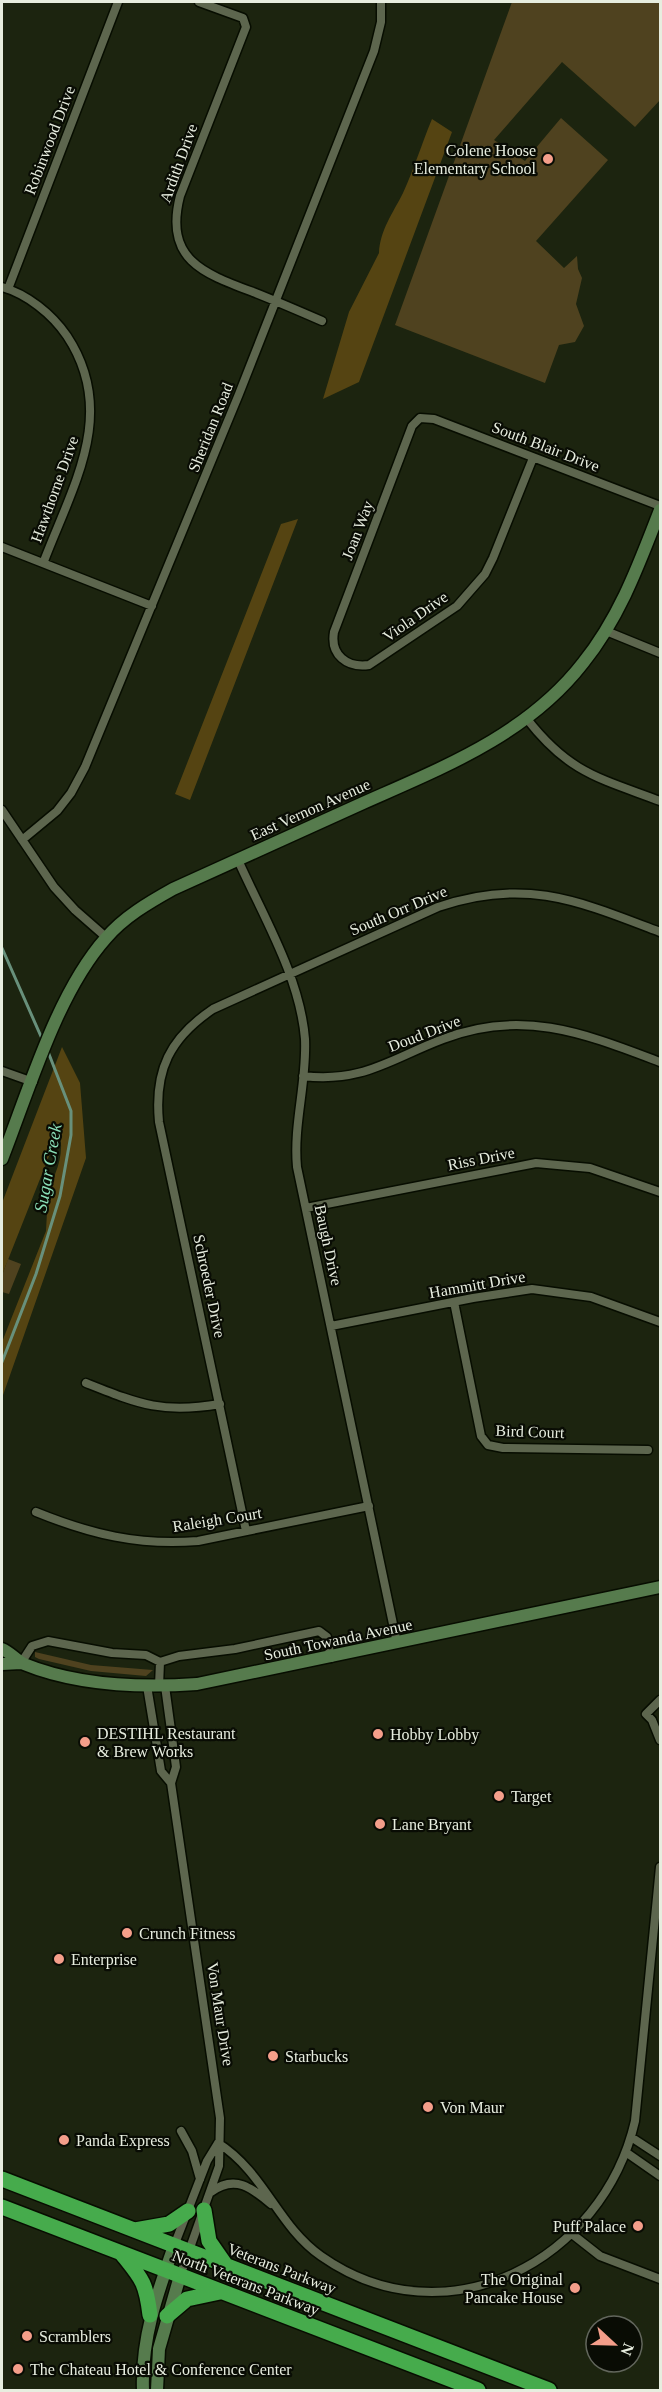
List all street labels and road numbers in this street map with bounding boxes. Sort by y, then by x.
street label: Robinwood Drive [21,83,78,197]
street label: Ardith Drive [156,122,201,205]
street label: Sheridan Road [185,380,236,474]
street label: South Blair Drive [490,418,602,475]
street label: Hawthorne Drive [27,434,82,544]
street label: Joan Way [338,498,377,563]
street label: Viola Drive [380,588,451,645]
street label: East Vernon Avenue [248,775,373,843]
street label: South Orr Drive [347,882,449,939]
street label: Doud Drive [386,1012,463,1055]
street label: Riss Drive [446,1144,516,1173]
street label: Baugh Drive [311,1203,345,1287]
street label: Schroeder Drive [190,1233,229,1339]
street label: Hammitt Drive [428,1268,526,1301]
street label: Bird Court [495,1422,565,1441]
street label: Raleigh Court [171,1504,264,1536]
street label: South Towanda Avenue [262,1615,414,1664]
street label: Von Maur Drive [204,1961,237,2067]
street label: Veterans Parkway [225,2240,339,2298]
street label: North Veterans Parkway [170,2247,322,2319]

